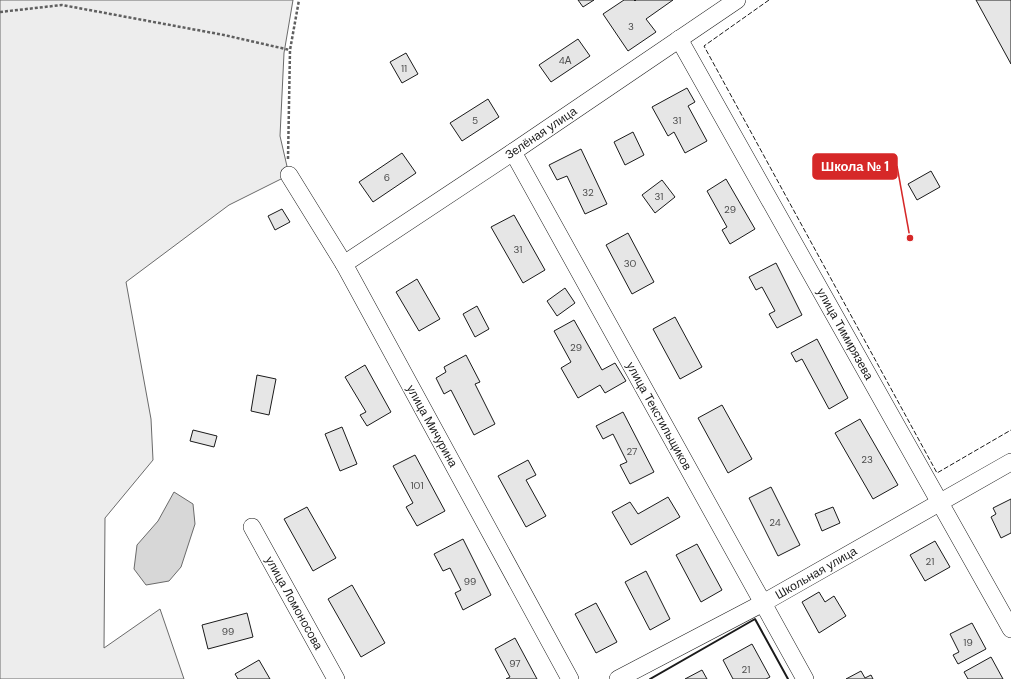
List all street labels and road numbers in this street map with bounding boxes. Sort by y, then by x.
street label: Зелёная улица [502,103,580,163]
street label: улица Тимирязева [813,285,877,383]
street label: улица Текстильщиков [623,359,695,473]
street label: улица Мичурина [403,382,461,470]
street label: Школьная улица [772,543,860,603]
street label: улица Ломоносова [262,553,327,653]

